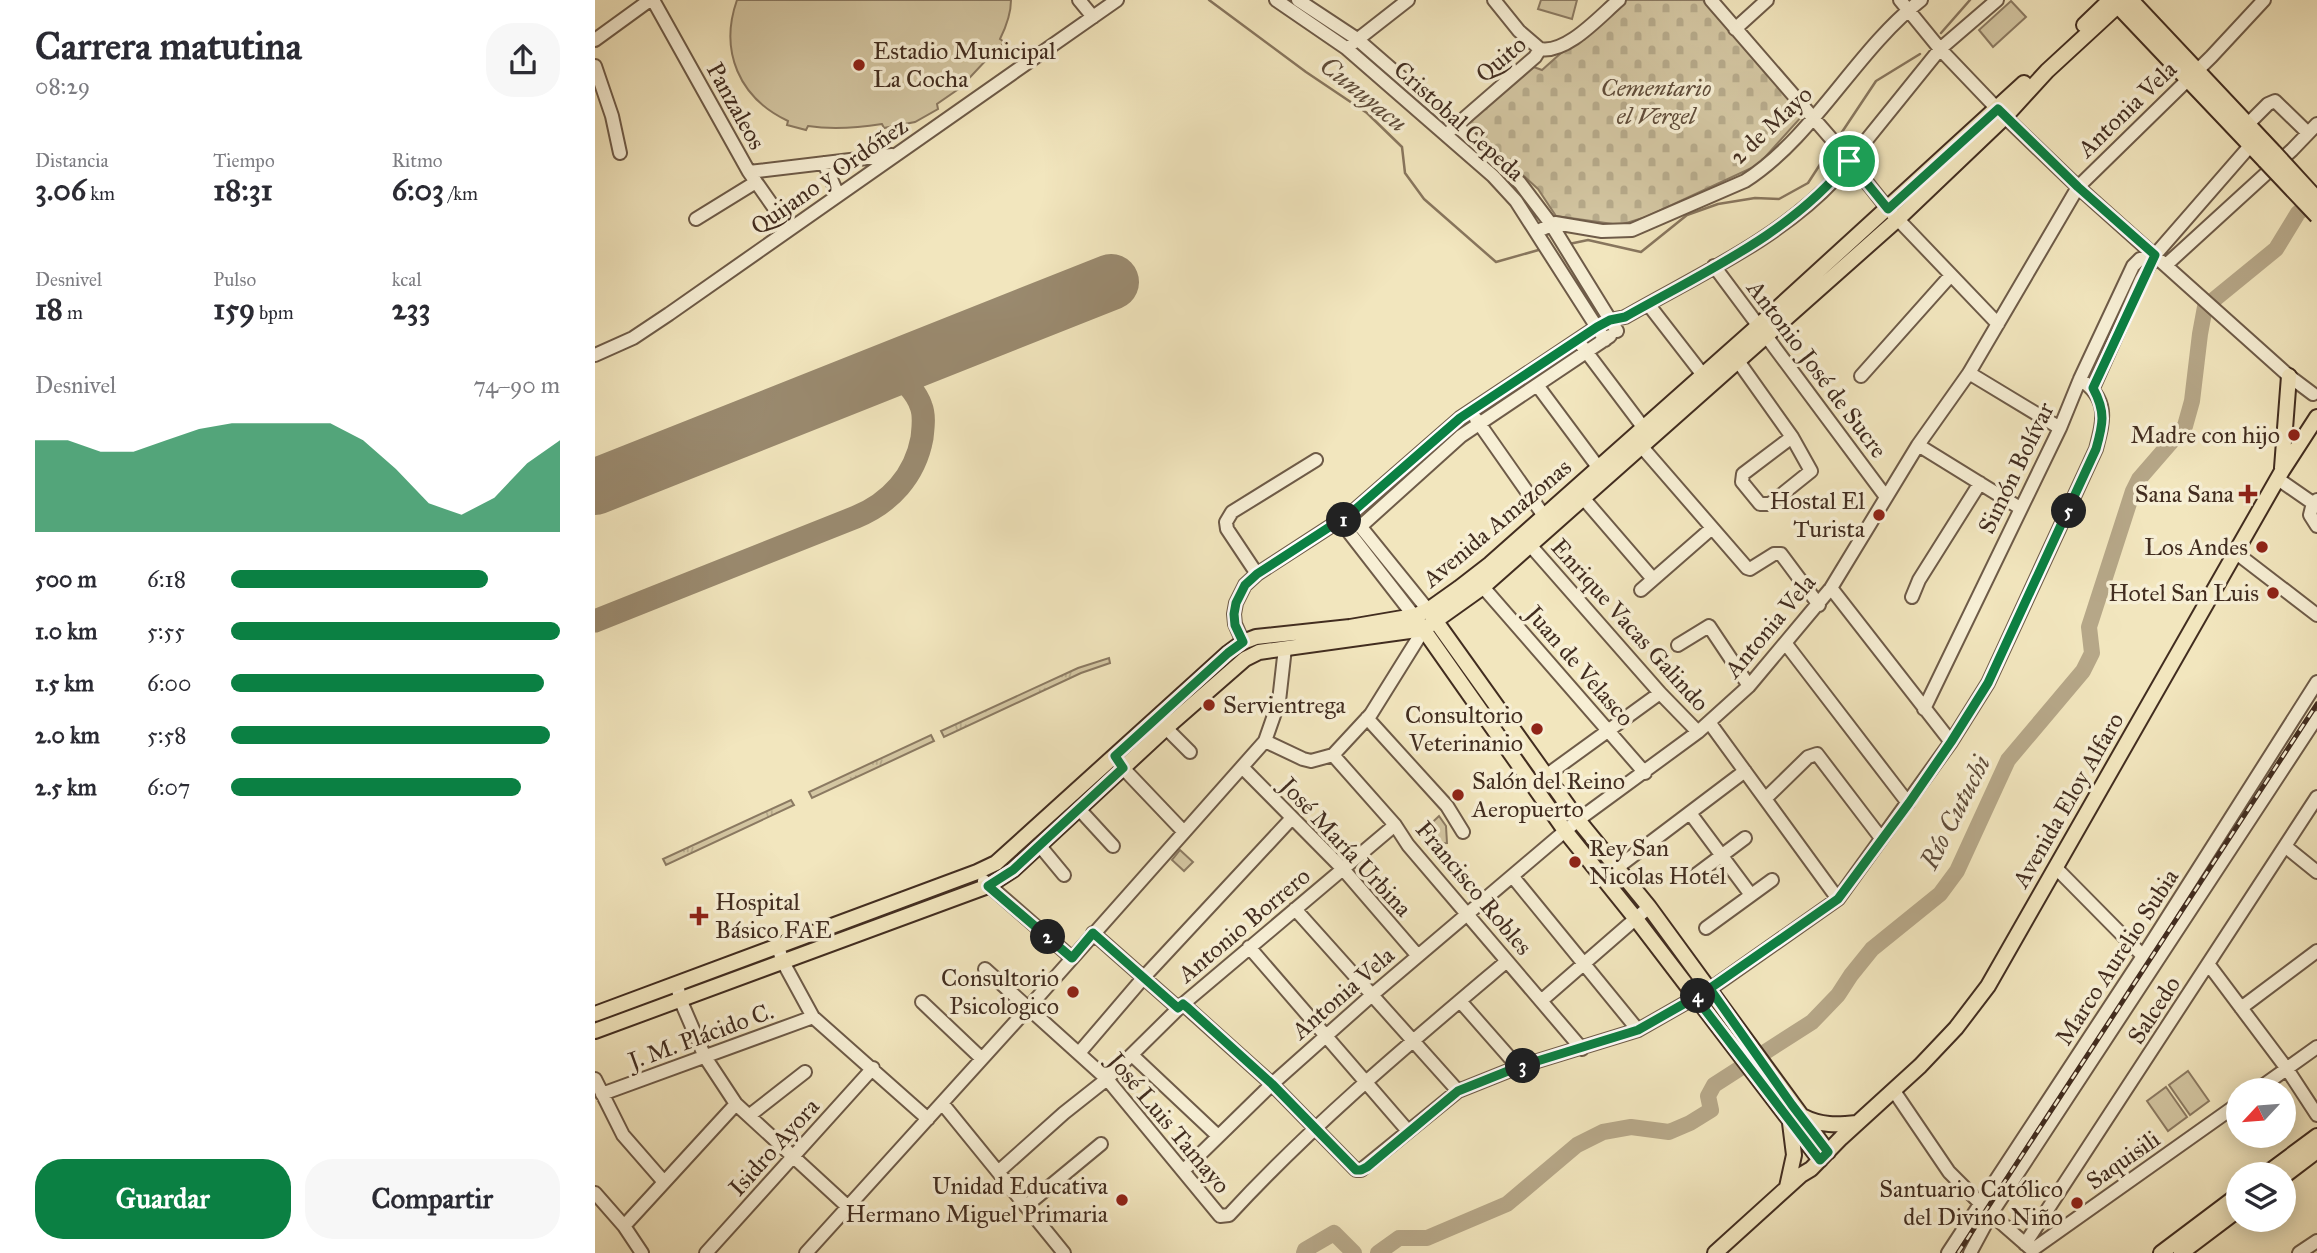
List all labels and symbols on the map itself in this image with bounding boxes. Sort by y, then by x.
street label: Quito [1470,29,1532,89]
place label: Estadio Municipal La Cocha [873,36,1056,94]
water label: Cunuyacu [1314,49,1414,139]
street label: Cristobal Cepeda [1387,54,1531,188]
street label: Antonia Vela [2070,54,2183,164]
street label: Panzaleos [700,57,772,155]
marker: Estadio Municipal La Cocha [851,57,867,73]
park label: Cementario el Vergel [1601,73,1711,131]
street label: 2 de Mayo [1723,79,1819,171]
street label: Quijano y Ordóñez [745,111,913,241]
pin [1819,131,1879,191]
street label: Antonio José de Sucre [1740,273,1894,464]
street label: Simón Bolívar [1971,397,2061,539]
place label: Madre con hijo [2130,420,2280,450]
marker: Madre con hijo [2286,427,2302,443]
street label: Avenida Amazonas [1416,452,1577,595]
place label: Sana Sana [2135,479,2235,509]
place label: Hostal El Turista [1770,486,1866,544]
marker: Sana Sana [2240,486,2256,502]
pin: 5 [2051,494,2087,528]
pin: 1 [1327,503,1361,538]
marker: Hostal El Turista [1871,507,1887,523]
street label: Enrique Vacas Galindo [1544,532,1716,718]
place label: Los Andes [2144,532,2248,562]
marker: Los Andes [2254,539,2270,555]
street label: Antonia Vela [1717,567,1823,685]
place label: Hotel San Luis [2108,578,2259,608]
marker: Hotel San Luis [2265,585,2281,601]
street label: Juan de Velasco [1517,597,1641,733]
place label: Servientrega [1223,690,1347,720]
marker: Servientrega [1201,697,1217,713]
place label: Consultorio Veterinanio [1405,700,1523,758]
street label: Avenida Eloy Alfaro [2005,707,2130,894]
marker: Consultorio Veterinanio [1529,721,1545,737]
water label: Río Cutuchi [1912,750,1997,875]
place label: Salón del Reino Aeropuerto [1471,766,1625,824]
street label: José María Urbina [1272,769,1419,924]
marker: Salón del Reino Aeropuerto [1450,787,1466,803]
street label: Francisco Robles [1409,815,1539,961]
place label: Rey San Nicolas Hotel [1589,833,1727,891]
marker: Rey San Nicolas Hotel [1567,854,1583,870]
street label: Antonio Borrero [1171,861,1316,990]
street label: Marco Aurelio Subia [2049,862,2186,1051]
place label: Hospital Básico FAE [715,887,832,945]
marker: Hospital Básico FAE [689,906,709,926]
pin: 2 [1030,920,1065,954]
street label: Antonia Vela [1285,940,1401,1046]
place label: Consultorio Psicologico [941,963,1059,1021]
street label: Salcedo [2121,970,2187,1050]
pin: 4 [1681,978,1715,1014]
marker: Consultorio Psicologico [1065,984,1081,1000]
street label: J. M. Plácido C. [622,996,778,1077]
street label: José Luis Tamayo [1099,1044,1237,1200]
pin: 3 [1506,1048,1541,1084]
north arrow [2226,1078,2296,1148]
street label: Isidro Ayora [722,1091,826,1202]
street label: Saquisili [2080,1124,2166,1196]
place label: Unidad Educativa Hermano Miguel Primaria [845,1171,1109,1229]
place label: Santuario Católico del Divino Niño [1879,1174,2063,1232]
marker: Unidad Educativa Hermano Miguel Primaria [1114,1192,1130,1208]
marker: Santuario Católico del Divino Niño [2069,1195,2085,1211]

